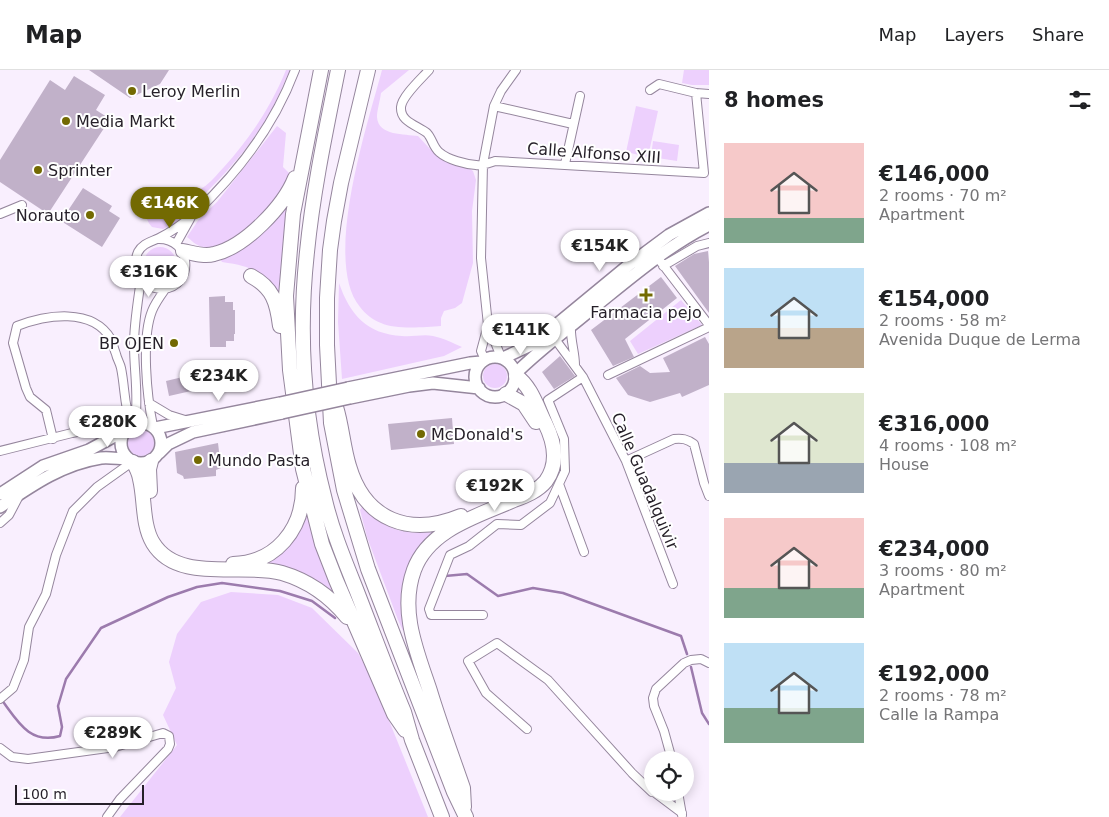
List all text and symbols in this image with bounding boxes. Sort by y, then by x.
text: Map [25,21,82,49]
text: Map [878,24,916,45]
text: Layers [944,24,1004,45]
text: Share [1032,24,1084,45]
place label: Leroy Merlin [142,82,240,101]
marker: Leroy Merlin [126,85,138,97]
icon: filters [1066,86,1094,114]
text: 8 homes [724,88,824,112]
place label: Media Markt [76,112,175,131]
marker: Media Markt [60,115,72,127]
street label: Calle Alfonso XIII [526,139,662,167]
place label: Sprinter [48,161,113,180]
text: €146,000 [879,162,989,186]
icon: home [764,163,824,223]
marker: Sprinter [32,164,44,176]
pin: €146K [135,186,205,229]
text: 2 rooms · 70 m² [879,186,1007,205]
text: €146K [142,193,198,212]
text: Apartment [879,205,965,224]
place label: Norauto [16,206,80,225]
marker: Norauto [84,209,96,221]
pin: €154K [565,230,635,272]
text: €154K [572,236,628,255]
pin: €316K [114,256,184,298]
text: €316K [121,262,177,281]
text: €154,000 [879,287,989,311]
icon: home [764,288,824,348]
marker: Farmacia pejo [640,289,652,301]
place label: Farmacia pejo [590,303,702,322]
text: 2 rooms · 58 m² [879,311,1007,330]
pin: €141K [486,314,556,356]
text: €141K [493,320,549,339]
text: Avenida Duque de Lerma [879,330,1081,349]
place label: BP OJEN [99,334,164,353]
marker: BP OJEN [168,337,180,349]
pin: €234K [184,360,254,402]
text: €234K [191,366,247,385]
pin: €280K [73,406,143,448]
street label: Calle Guadalquivir [608,410,683,553]
text: €280K [80,412,136,431]
text: €316,000 [879,412,989,436]
icon: home [764,413,824,473]
place label: McDonald's [431,425,523,444]
marker: McDonald's [415,428,427,440]
text: 4 rooms · 108 m² [879,436,1017,455]
place label: Mundo Pasta [208,451,310,470]
marker: Mundo Pasta [192,454,204,466]
text: House [879,455,929,474]
pin: €192K [460,470,530,512]
text: €192K [467,476,523,495]
text: €234,000 [879,537,989,561]
icon: home [764,538,824,598]
text: 3 rooms · 80 m² [879,561,1007,580]
text: Apartment [879,580,965,599]
text: €192,000 [879,662,989,686]
icon: home [764,663,824,723]
text: 2 rooms · 78 m² [879,686,1007,705]
text: Calle la Rampa [879,705,999,724]
pin: €289K [78,716,148,759]
text: €289K [85,723,141,742]
map controls [644,751,694,801]
button: locate [644,751,694,801]
scale bar [15,782,144,805]
text: 100 m [22,786,67,802]

